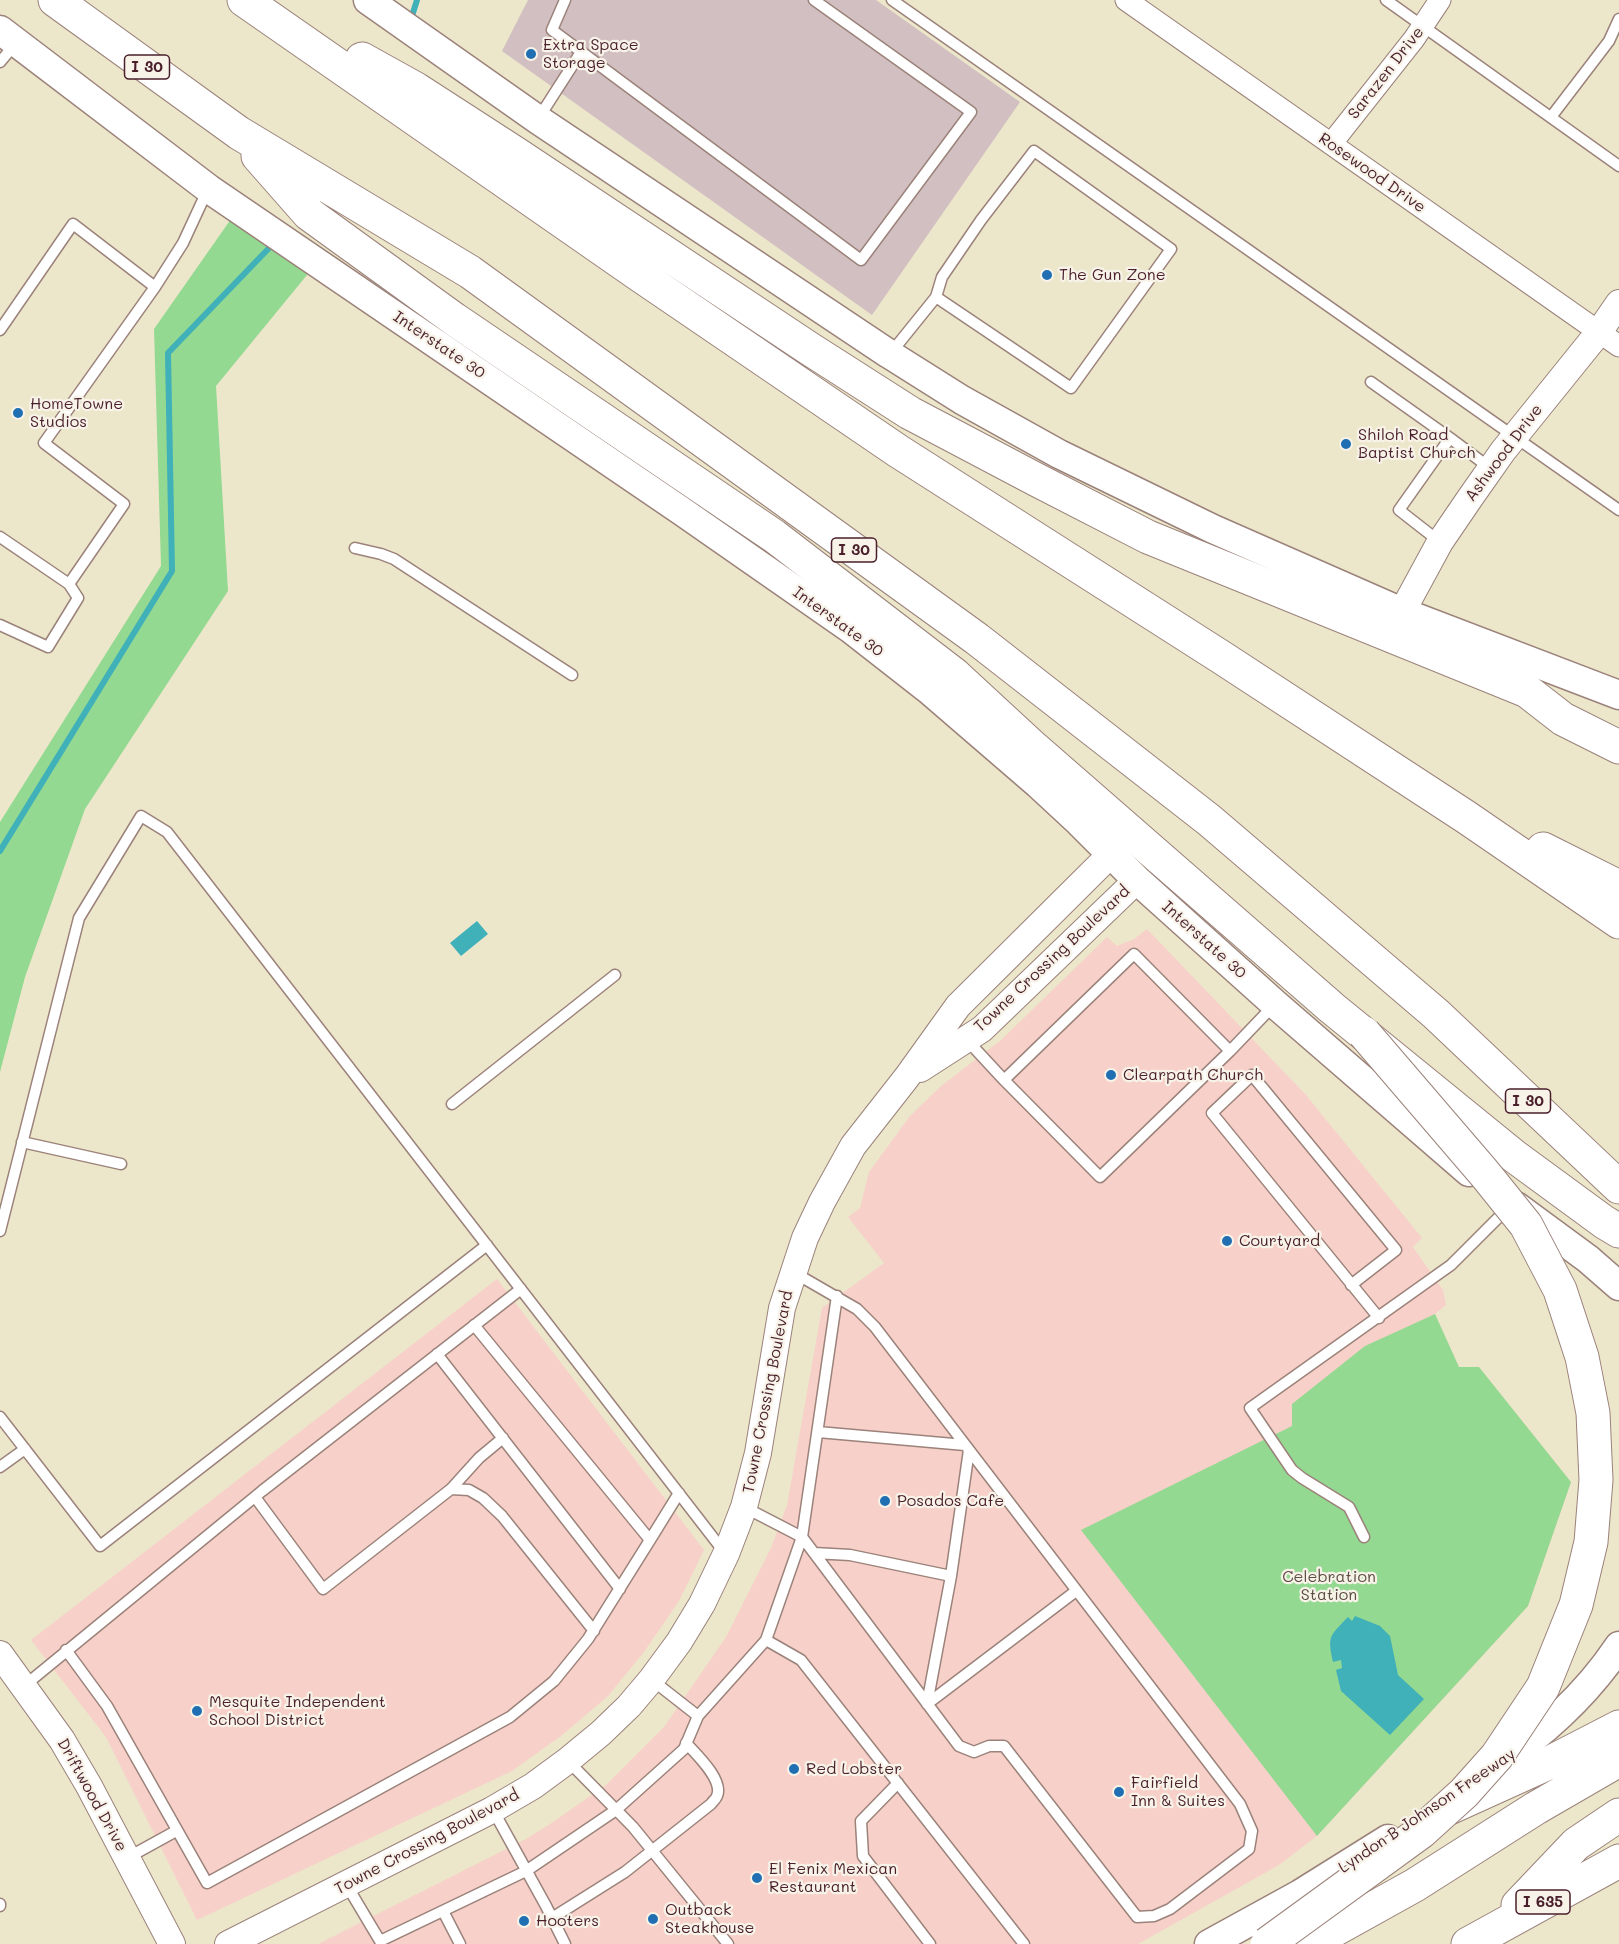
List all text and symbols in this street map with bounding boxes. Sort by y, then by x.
street label: Sarazen Drive [1344,23,1428,123]
place label: Extra Space Storage [543,35,639,73]
marker: Extra Space Storage [524,47,538,61]
road number: I 30 [124,55,170,79]
street label: Rosewood Drive [1315,129,1429,217]
place label: The Gun Zone [1059,265,1166,285]
marker: The Gun Zone [1040,268,1054,282]
street label: Interstate 30 [389,307,489,383]
place label: HomeTowne Studios [30,394,123,432]
street label: Ashwood Drive [1461,401,1547,505]
marker: HomeTowne Studios [11,406,25,420]
place label: Shiloh Road Baptist Church [1358,425,1475,463]
marker: Shiloh Road Baptist Church [1339,437,1353,451]
road number: I 30 [832,538,876,562]
street label: Interstate 30 [789,583,887,661]
street label: Towne Crossing Boulevard [970,882,1134,1036]
street label: Interstate 30 [1158,897,1250,983]
place label: Clearpath Church [1123,1065,1263,1085]
marker: Clearpath Church [1104,1068,1118,1082]
road number: I 30 [1506,1089,1550,1113]
place label: Courtyard [1239,1231,1320,1251]
marker: Courtyard [1220,1234,1234,1248]
street label: Towne Crossing Boulevard [739,1289,797,1495]
place label: Posados Cafe [897,1491,1004,1511]
marker: Posados Cafe [878,1494,892,1508]
park label: Celebration Station [1282,1567,1376,1605]
place label: Mesquite Independent School District [209,1692,386,1730]
marker: Mesquite Independent School District [190,1704,204,1718]
street label: Driftwood Drive [53,1735,131,1855]
street label: Lyndon B Johnson Freeway [1335,1745,1519,1877]
place label: Red Lobster [806,1759,902,1779]
marker: Red Lobster [787,1762,801,1776]
place label: Fairfield Inn & Suites [1131,1773,1225,1811]
street label: Towne Crossing Boulevard [332,1785,522,1899]
marker: Fairfield Inn & Suites [1112,1785,1126,1799]
place label: El Fenix Mexican Restaurant [769,1859,897,1897]
marker: El Fenix Mexican Restaurant [750,1871,764,1885]
road number: I 635 [1516,1890,1570,1914]
place label: Outback Steakhouse [665,1900,754,1938]
place label: Hooters [536,1911,599,1931]
marker: Outback Steakhouse [646,1912,660,1926]
marker: Hooters [517,1914,531,1928]

